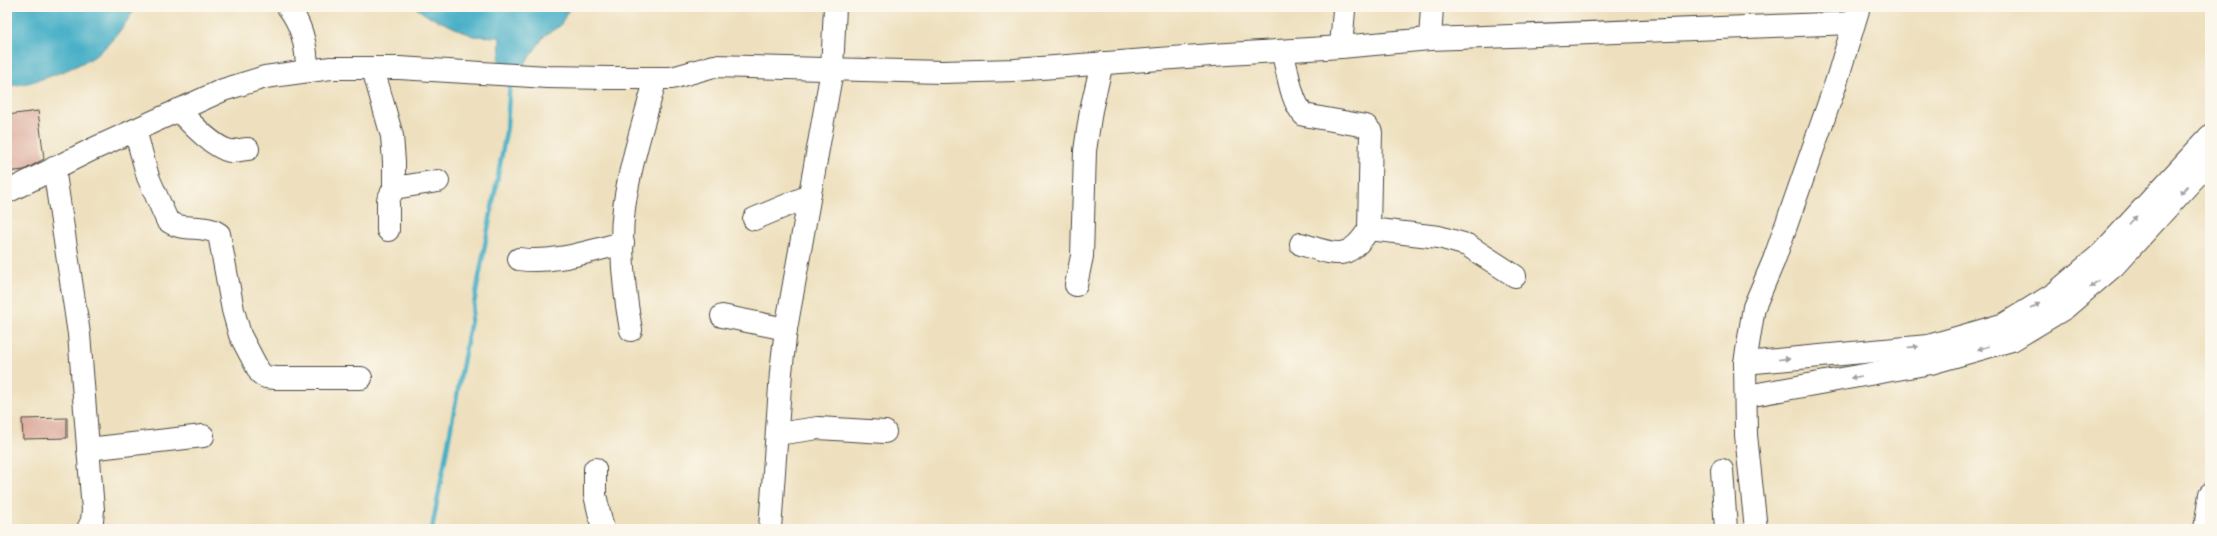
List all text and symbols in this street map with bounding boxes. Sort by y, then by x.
one-way arrow [2179,185,2188,195]
one-way arrow [2128,215,2137,226]
one-way arrow [2088,279,2099,288]
one-way arrow [2029,302,2041,309]
one-way arrow [1907,344,1919,351]
one-way arrow [1976,345,1988,351]
one-way arrow [1778,356,1790,363]
one-way arrow [1850,374,1862,380]

